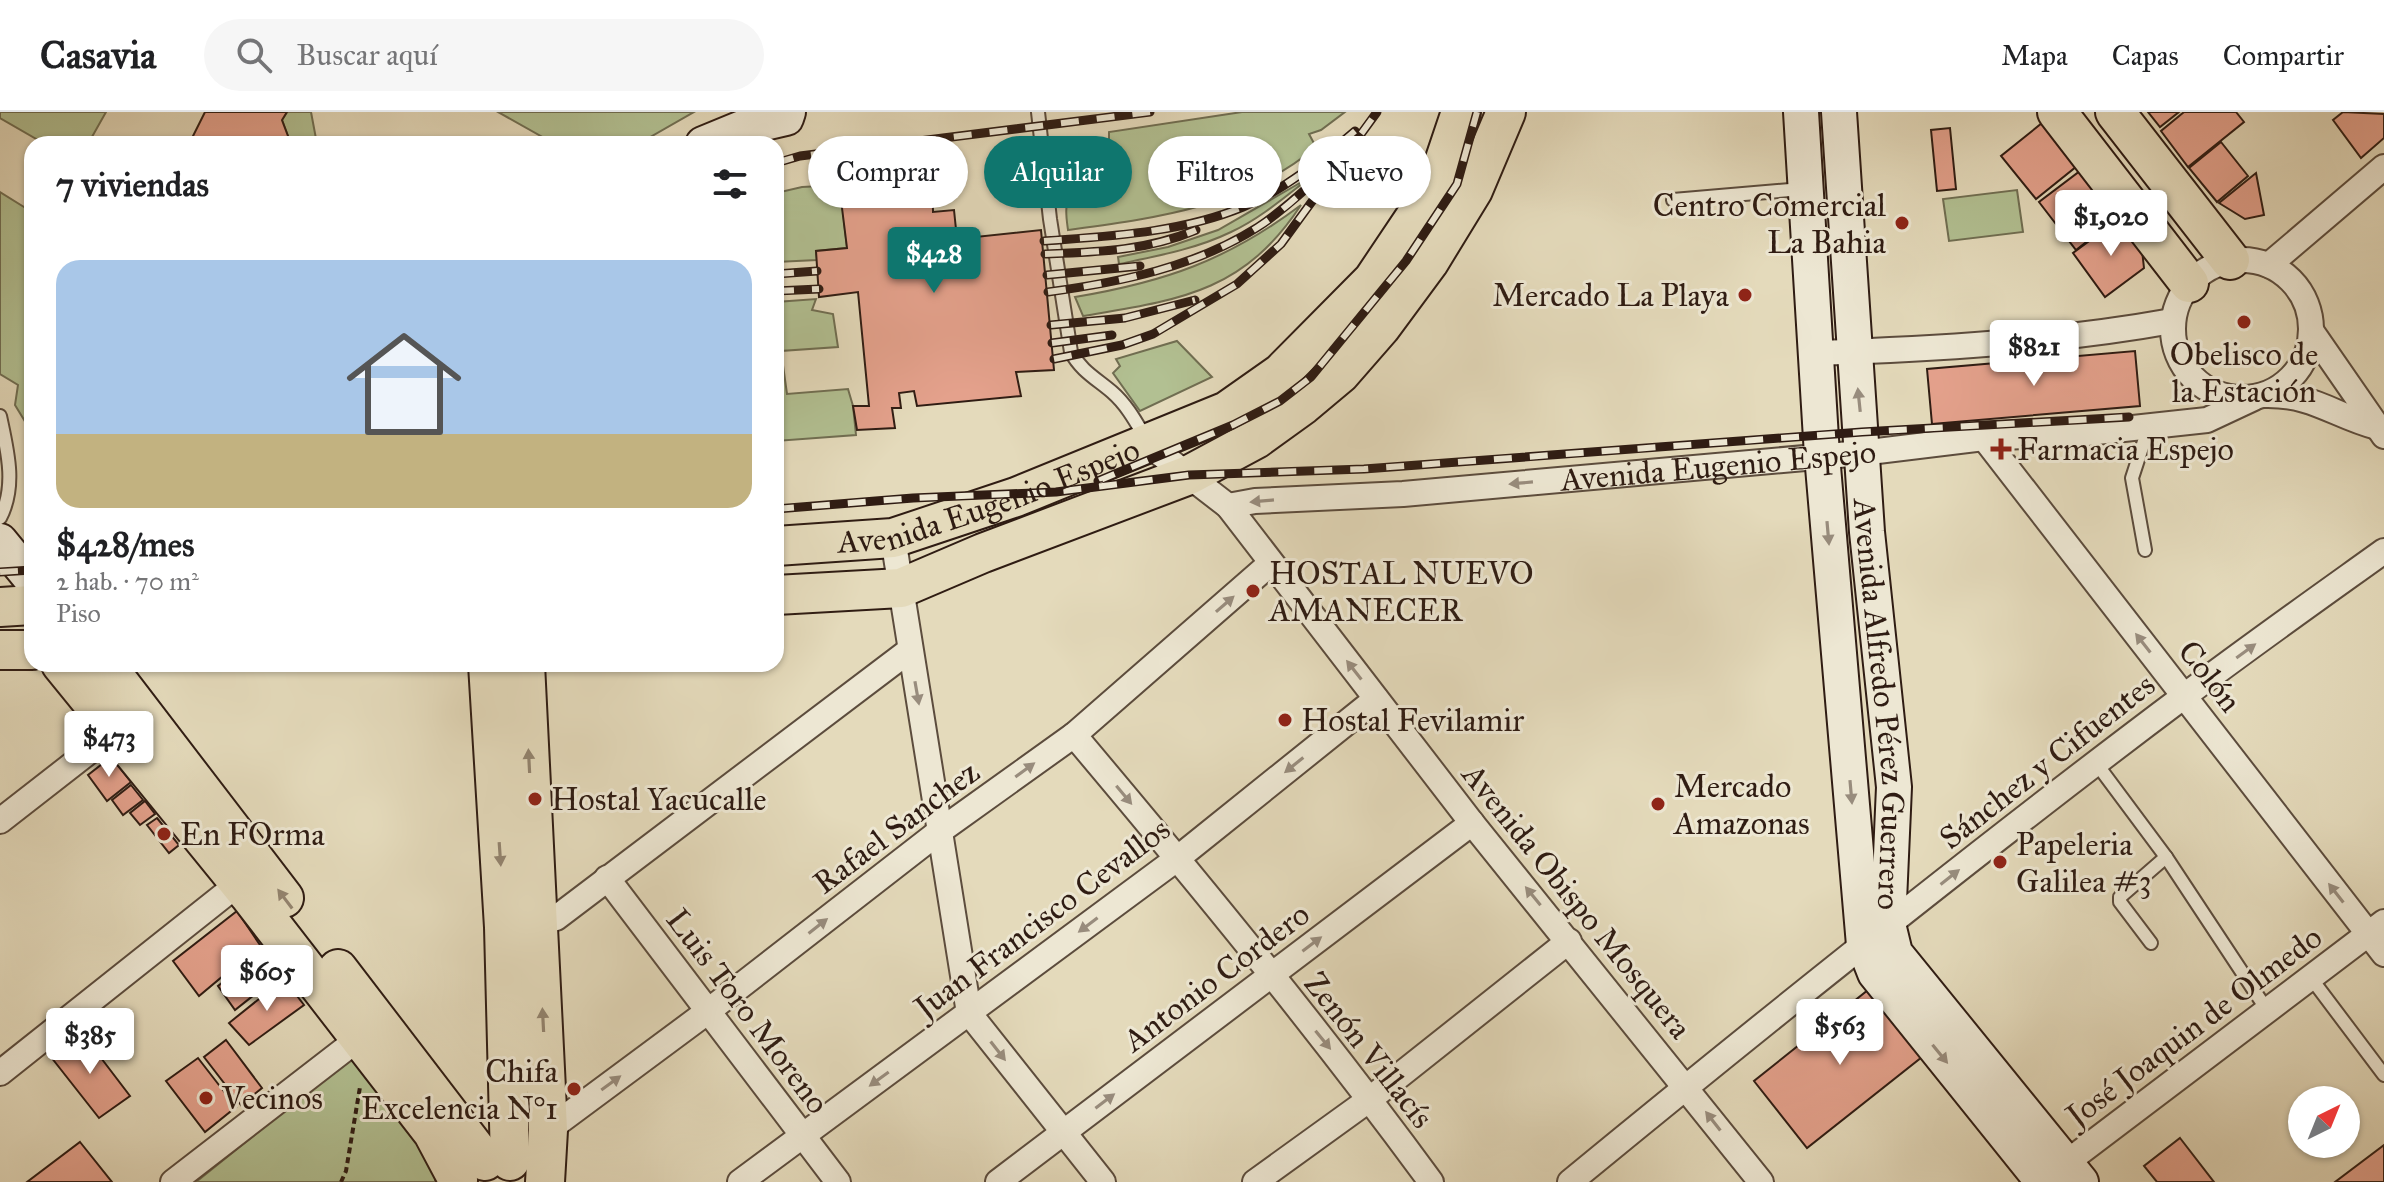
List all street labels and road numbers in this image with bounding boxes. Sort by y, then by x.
street label: Avenida Eugenio Espejo [834,430,1145,562]
street label: Avenida Eugenio Espejo [1557,432,1878,500]
street label: Avenida Alfredo Pérez Guerrero [1845,495,1913,911]
street label: Colón [2170,633,2250,720]
street label: Sánchez y Cifuentes [1932,665,2163,858]
street label: Rafael Sanchez [806,752,987,902]
street label: Avenida Obispo Mosquera [1452,754,1700,1047]
street label: Juan Francisco Cevallos [904,810,1178,1029]
street label: Antonio Cordero [1114,895,1317,1061]
street label: Luis Toro Moreno [658,901,837,1121]
street label: José Joaquin de Olmedo [2056,918,2330,1137]
street label: Zenón Villacís [1296,965,1442,1136]

